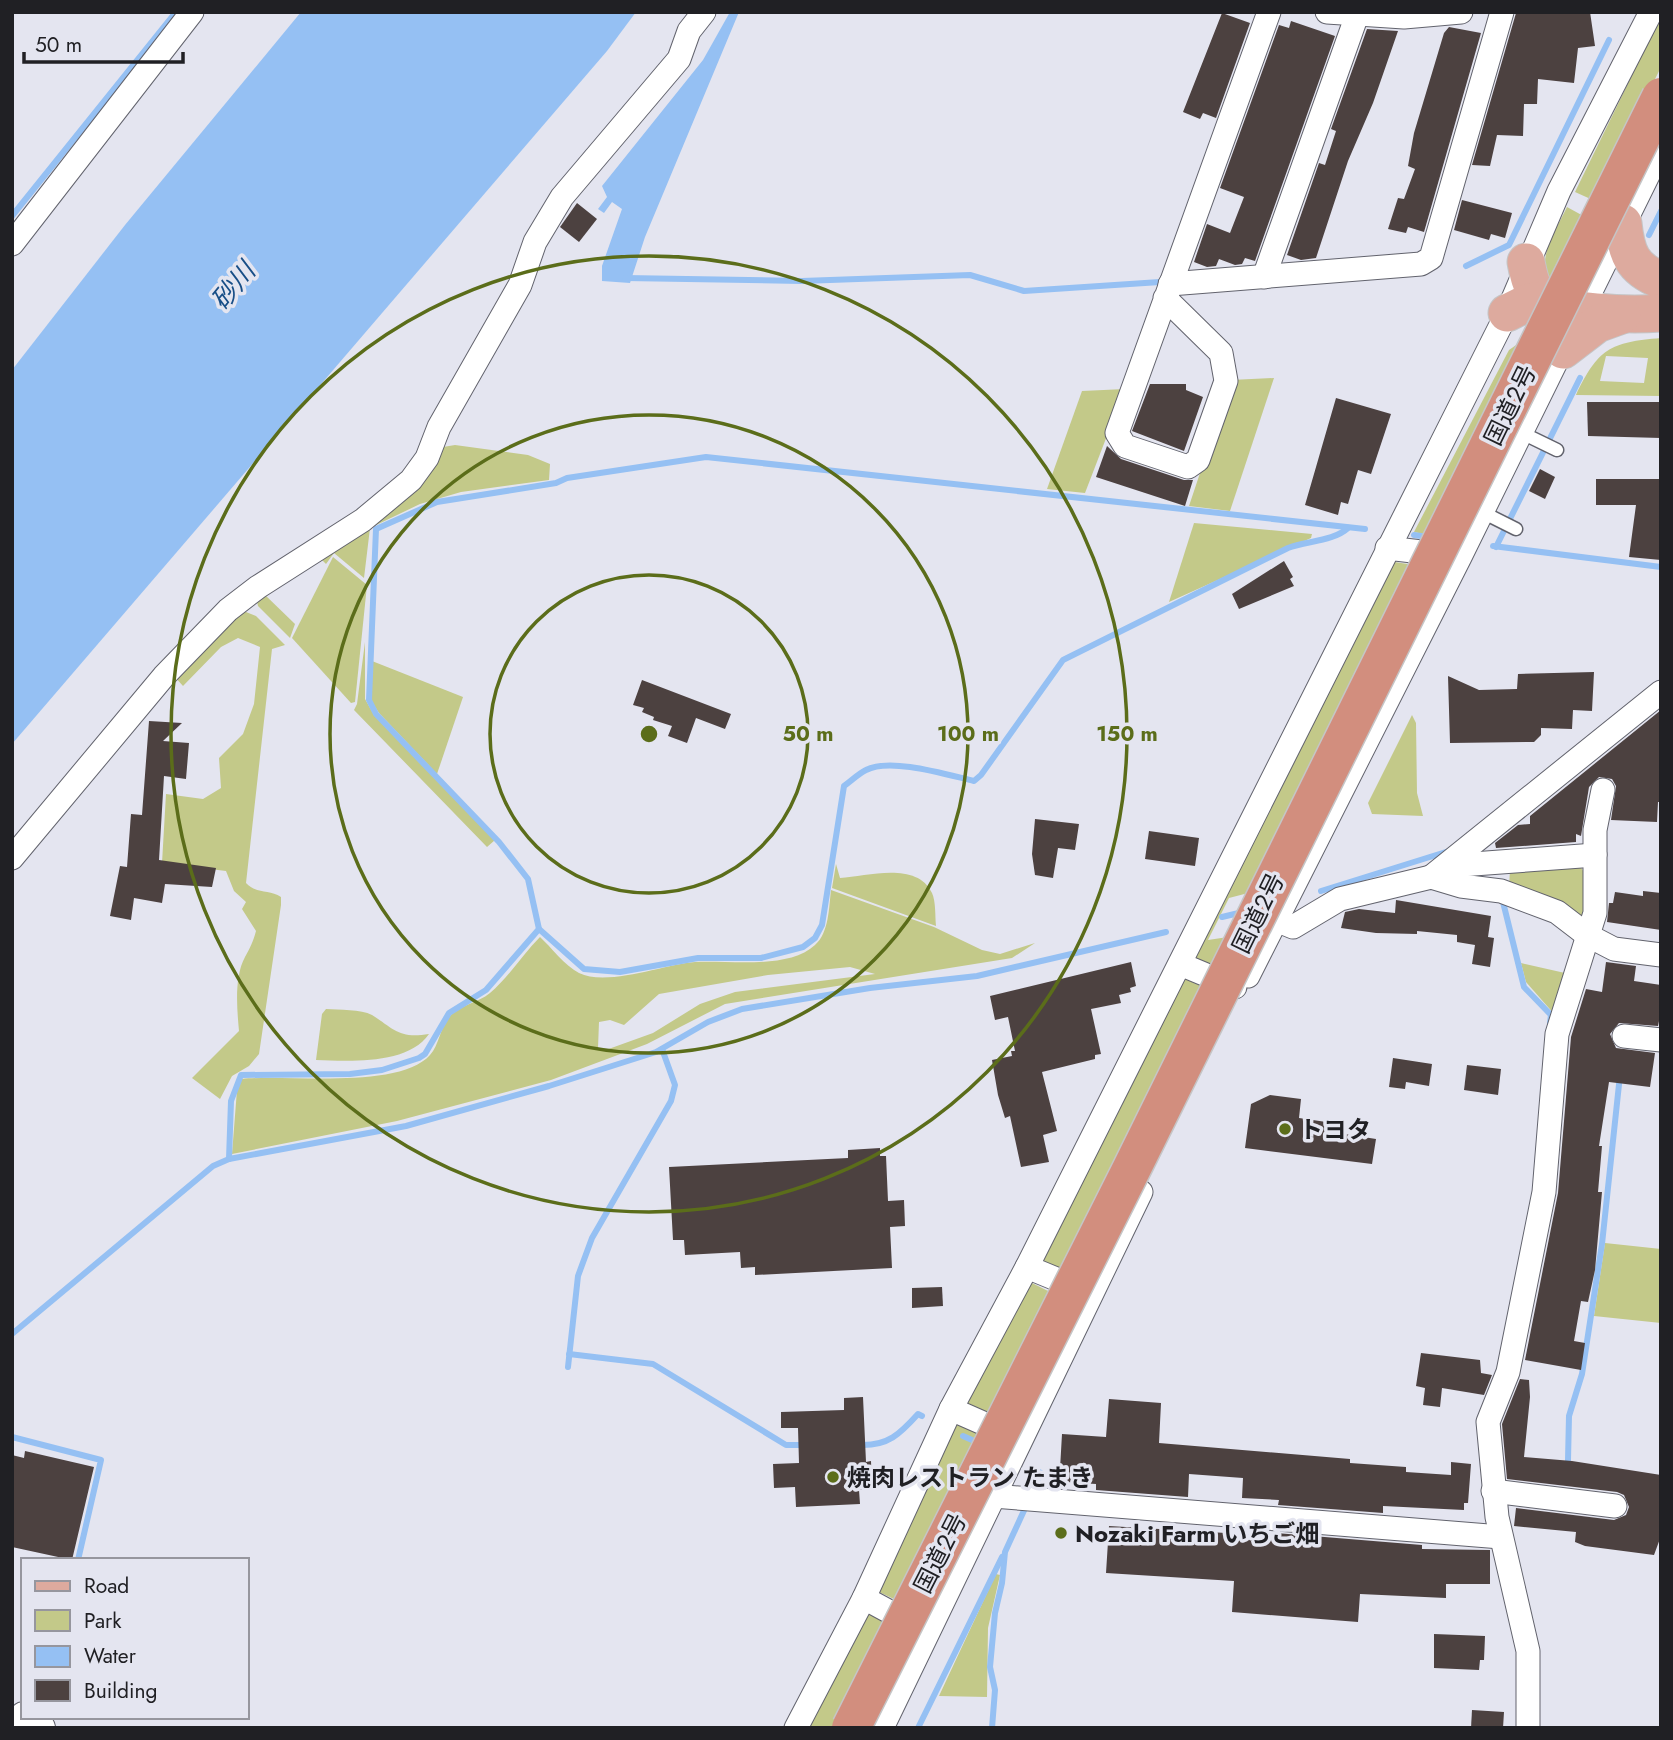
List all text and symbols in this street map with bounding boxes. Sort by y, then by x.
scale bar [24,21,184,65]
text: 50 m [35,30,82,60]
water label: 砂川 [202,252,266,318]
street label: 国道2号 [1475,359,1545,451]
text: 50 m [783,719,833,749]
text: 100 m [937,719,999,749]
text: 150 m [1096,719,1158,749]
centre of rings [637,722,661,746]
street label: 国道2号 [1223,867,1293,959]
place label: トヨタ [1299,1112,1371,1147]
marker: トヨタ [1277,1121,1293,1137]
place label: 焼肉レストラン たまき [847,1460,1093,1495]
marker: 焼肉レストラン たまき [825,1469,841,1485]
street label: 国道2号 [905,1507,975,1599]
place label: Nozaki Farm いちご畑 [1075,1516,1319,1551]
marker: Nozaki Farm いちご畑 [1053,1525,1069,1541]
legend [21,1558,248,1719]
text: Road [84,1571,129,1601]
text: Park [84,1606,122,1636]
text: Water [84,1641,137,1671]
text: Building [84,1676,157,1706]

